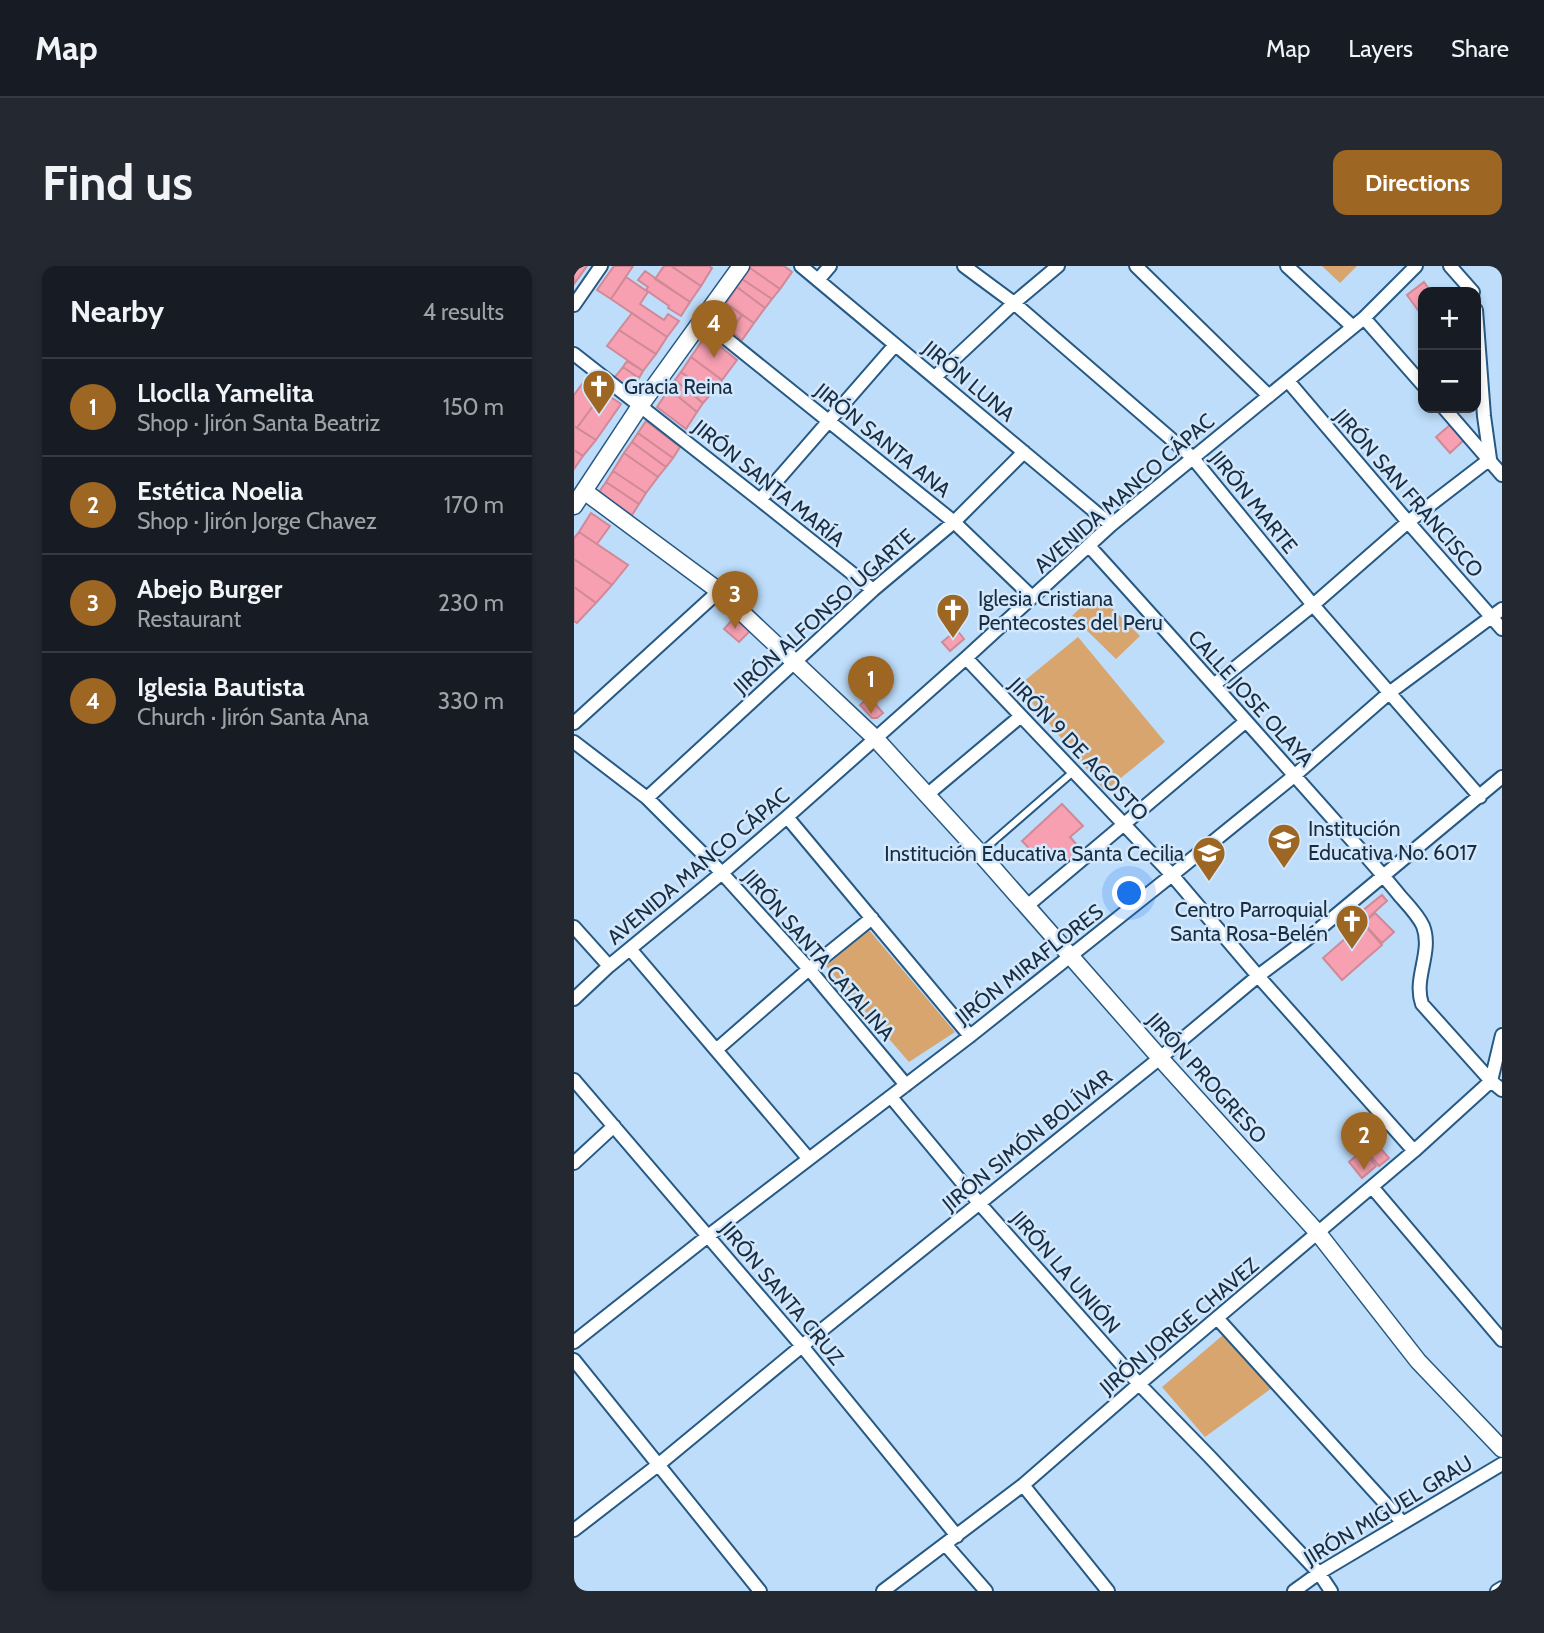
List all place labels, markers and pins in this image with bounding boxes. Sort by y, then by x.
pin: 4 [691,300,737,358]
church icon: Gracia Reina [580,367,618,416]
place label: Gracia Reina [624,374,733,399]
pin: 3 [712,571,758,629]
place label: Iglesia Cristiana Pentecostes del Peru [978,586,1163,635]
church icon: Iglesia Cristiana Pentecostes del Peru [934,591,972,640]
pin: 1 [848,656,894,714]
place label: Institución Educativa No. 6017 [1308,816,1477,865]
school or university icon: Institución Educativa No. 6017 [1265,821,1303,870]
school or university icon: Institución Educativa Santa Cecilia [1190,834,1228,883]
place label: Institución Educativa Santa Cecilia [884,841,1184,866]
place label: Centro Parroquial Santa Rosa-Belén [1170,897,1328,946]
church icon: Centro Parroquial Santa Rosa-Belén [1333,902,1371,951]
pin: 2 [1341,1112,1387,1170]

